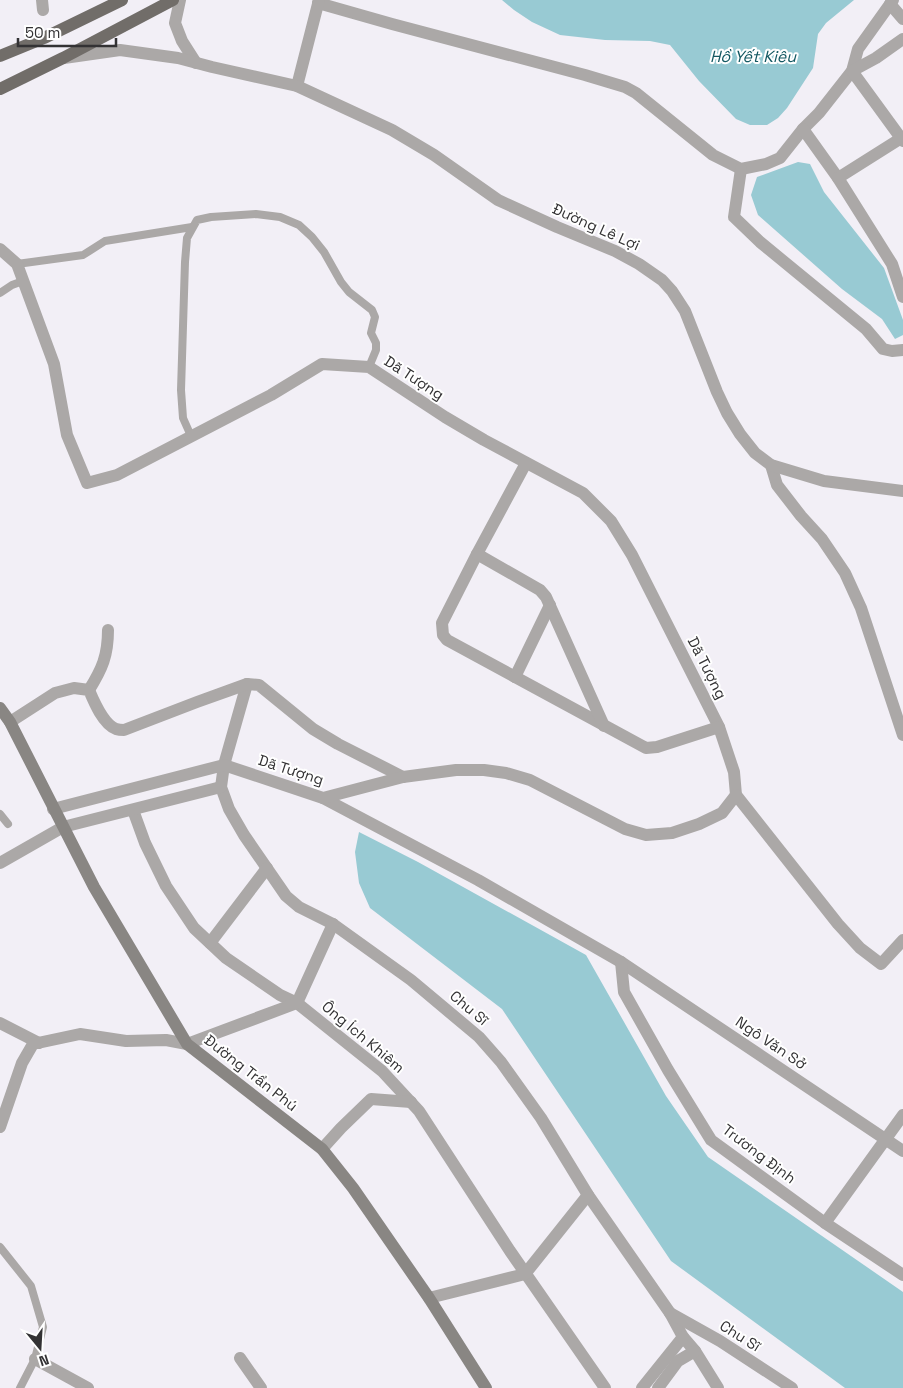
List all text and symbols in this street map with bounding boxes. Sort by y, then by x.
scale bar [18,15,115,47]
text: 50 m [25,23,60,42]
water label: Hồ Yết Kiêu [710,46,797,67]
street label: Đường Lê Lợi [549,199,643,254]
street label: Dã Tượng [381,351,448,404]
street label: Dã Tượng [684,633,731,702]
street label: Dã Tượng [256,750,326,789]
street label: Chu Sĩ [446,986,494,1030]
street label: Ông Ích Khiêm [318,996,409,1077]
street label: Ngô Văn Sở [732,1012,811,1074]
street label: Đường Trần Phú [201,1030,302,1115]
street label: Trương Định [719,1120,800,1187]
street label: Chu Sĩ [716,1316,765,1356]
north arrow [15,1323,65,1373]
text: N [37,1350,51,1370]

